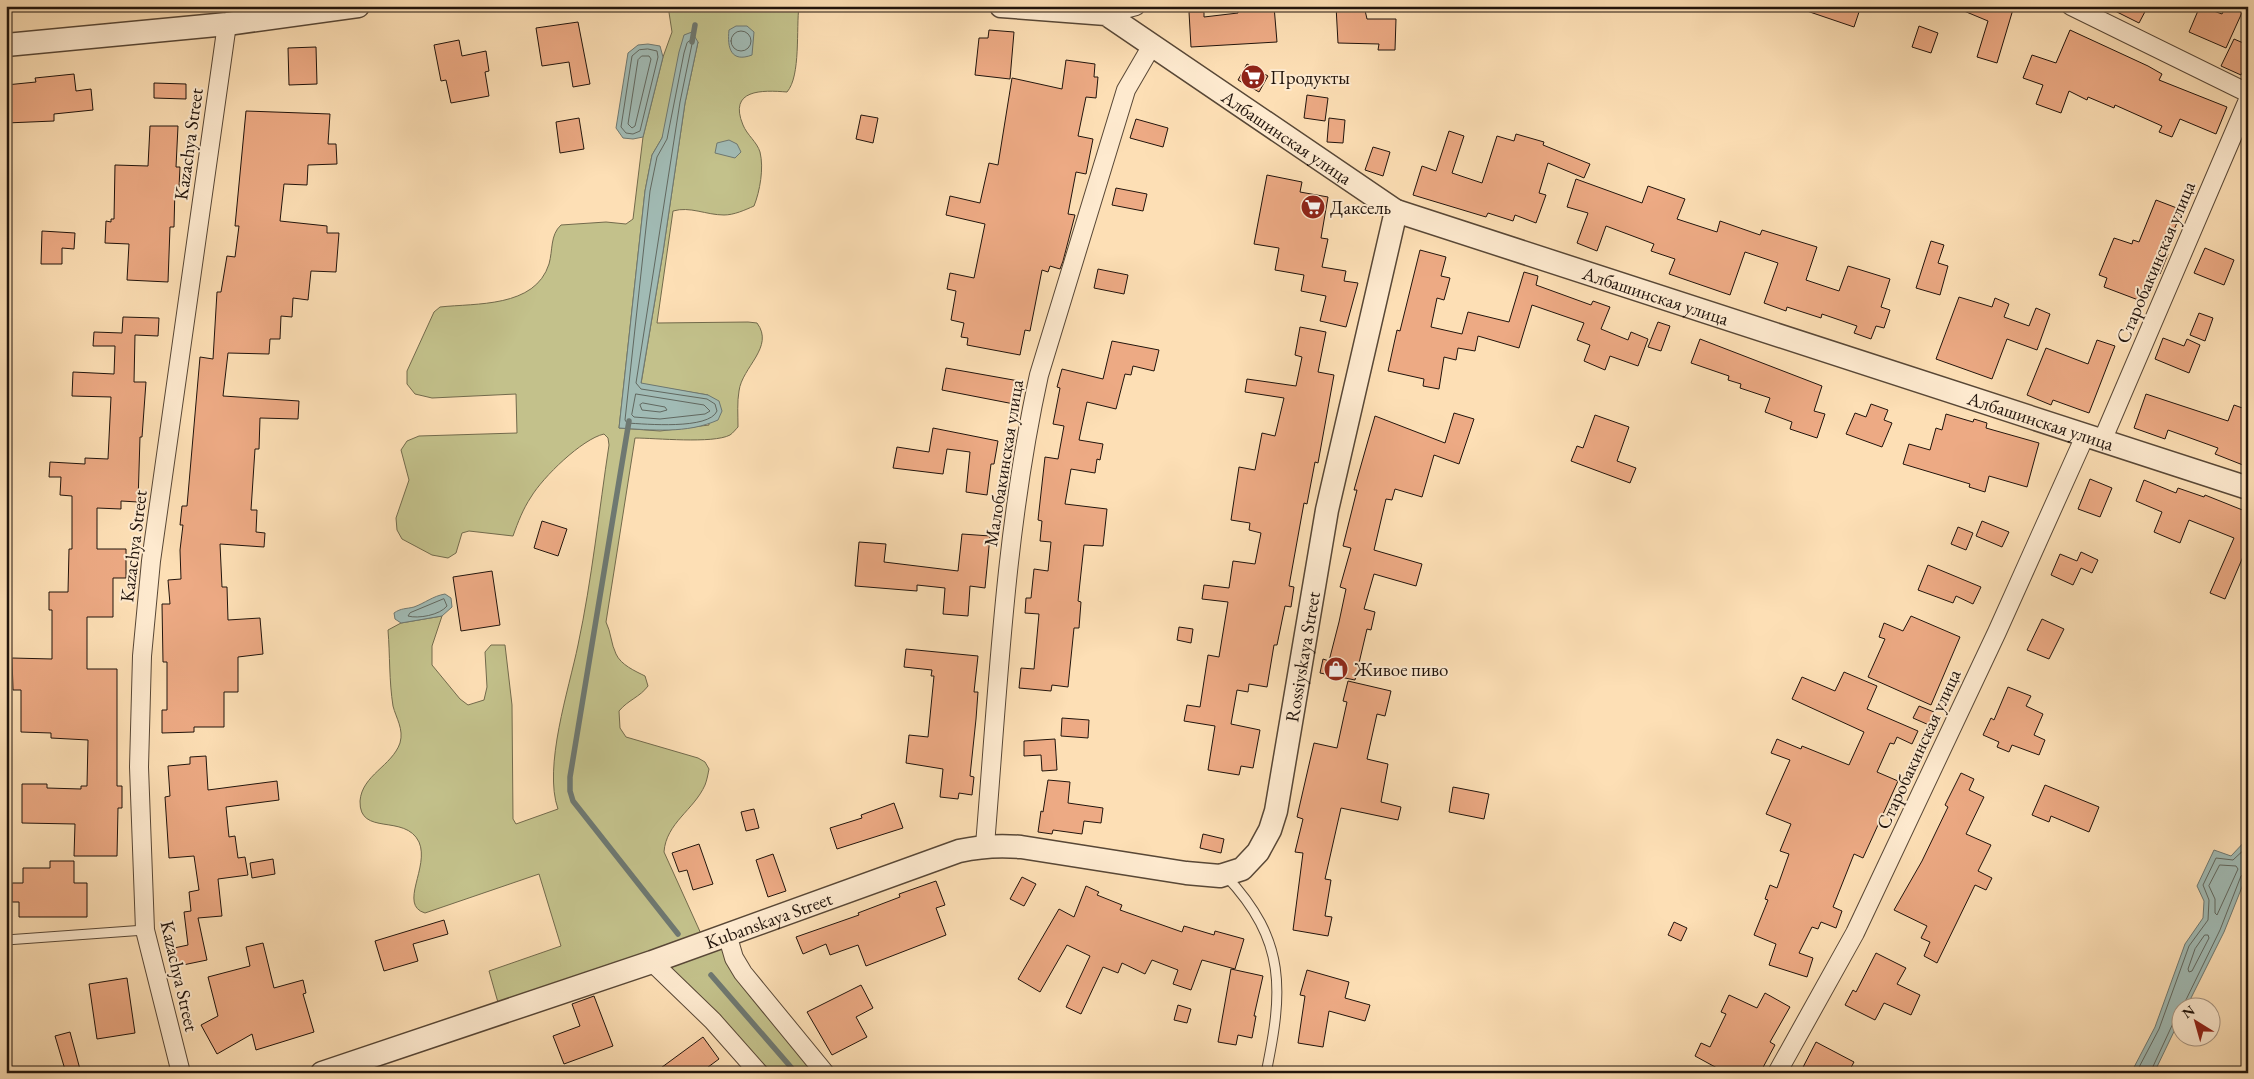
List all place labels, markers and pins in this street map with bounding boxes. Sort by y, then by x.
supermarket icon: Продукты [1240,64,1266,90]
place label: Продукты [1270,65,1350,90]
supermarket icon: Даксель [1300,194,1326,220]
place label: Даксель [1330,195,1392,220]
shop icon: Живое пиво [1323,656,1349,682]
place label: Живое пиво [1353,657,1448,682]

